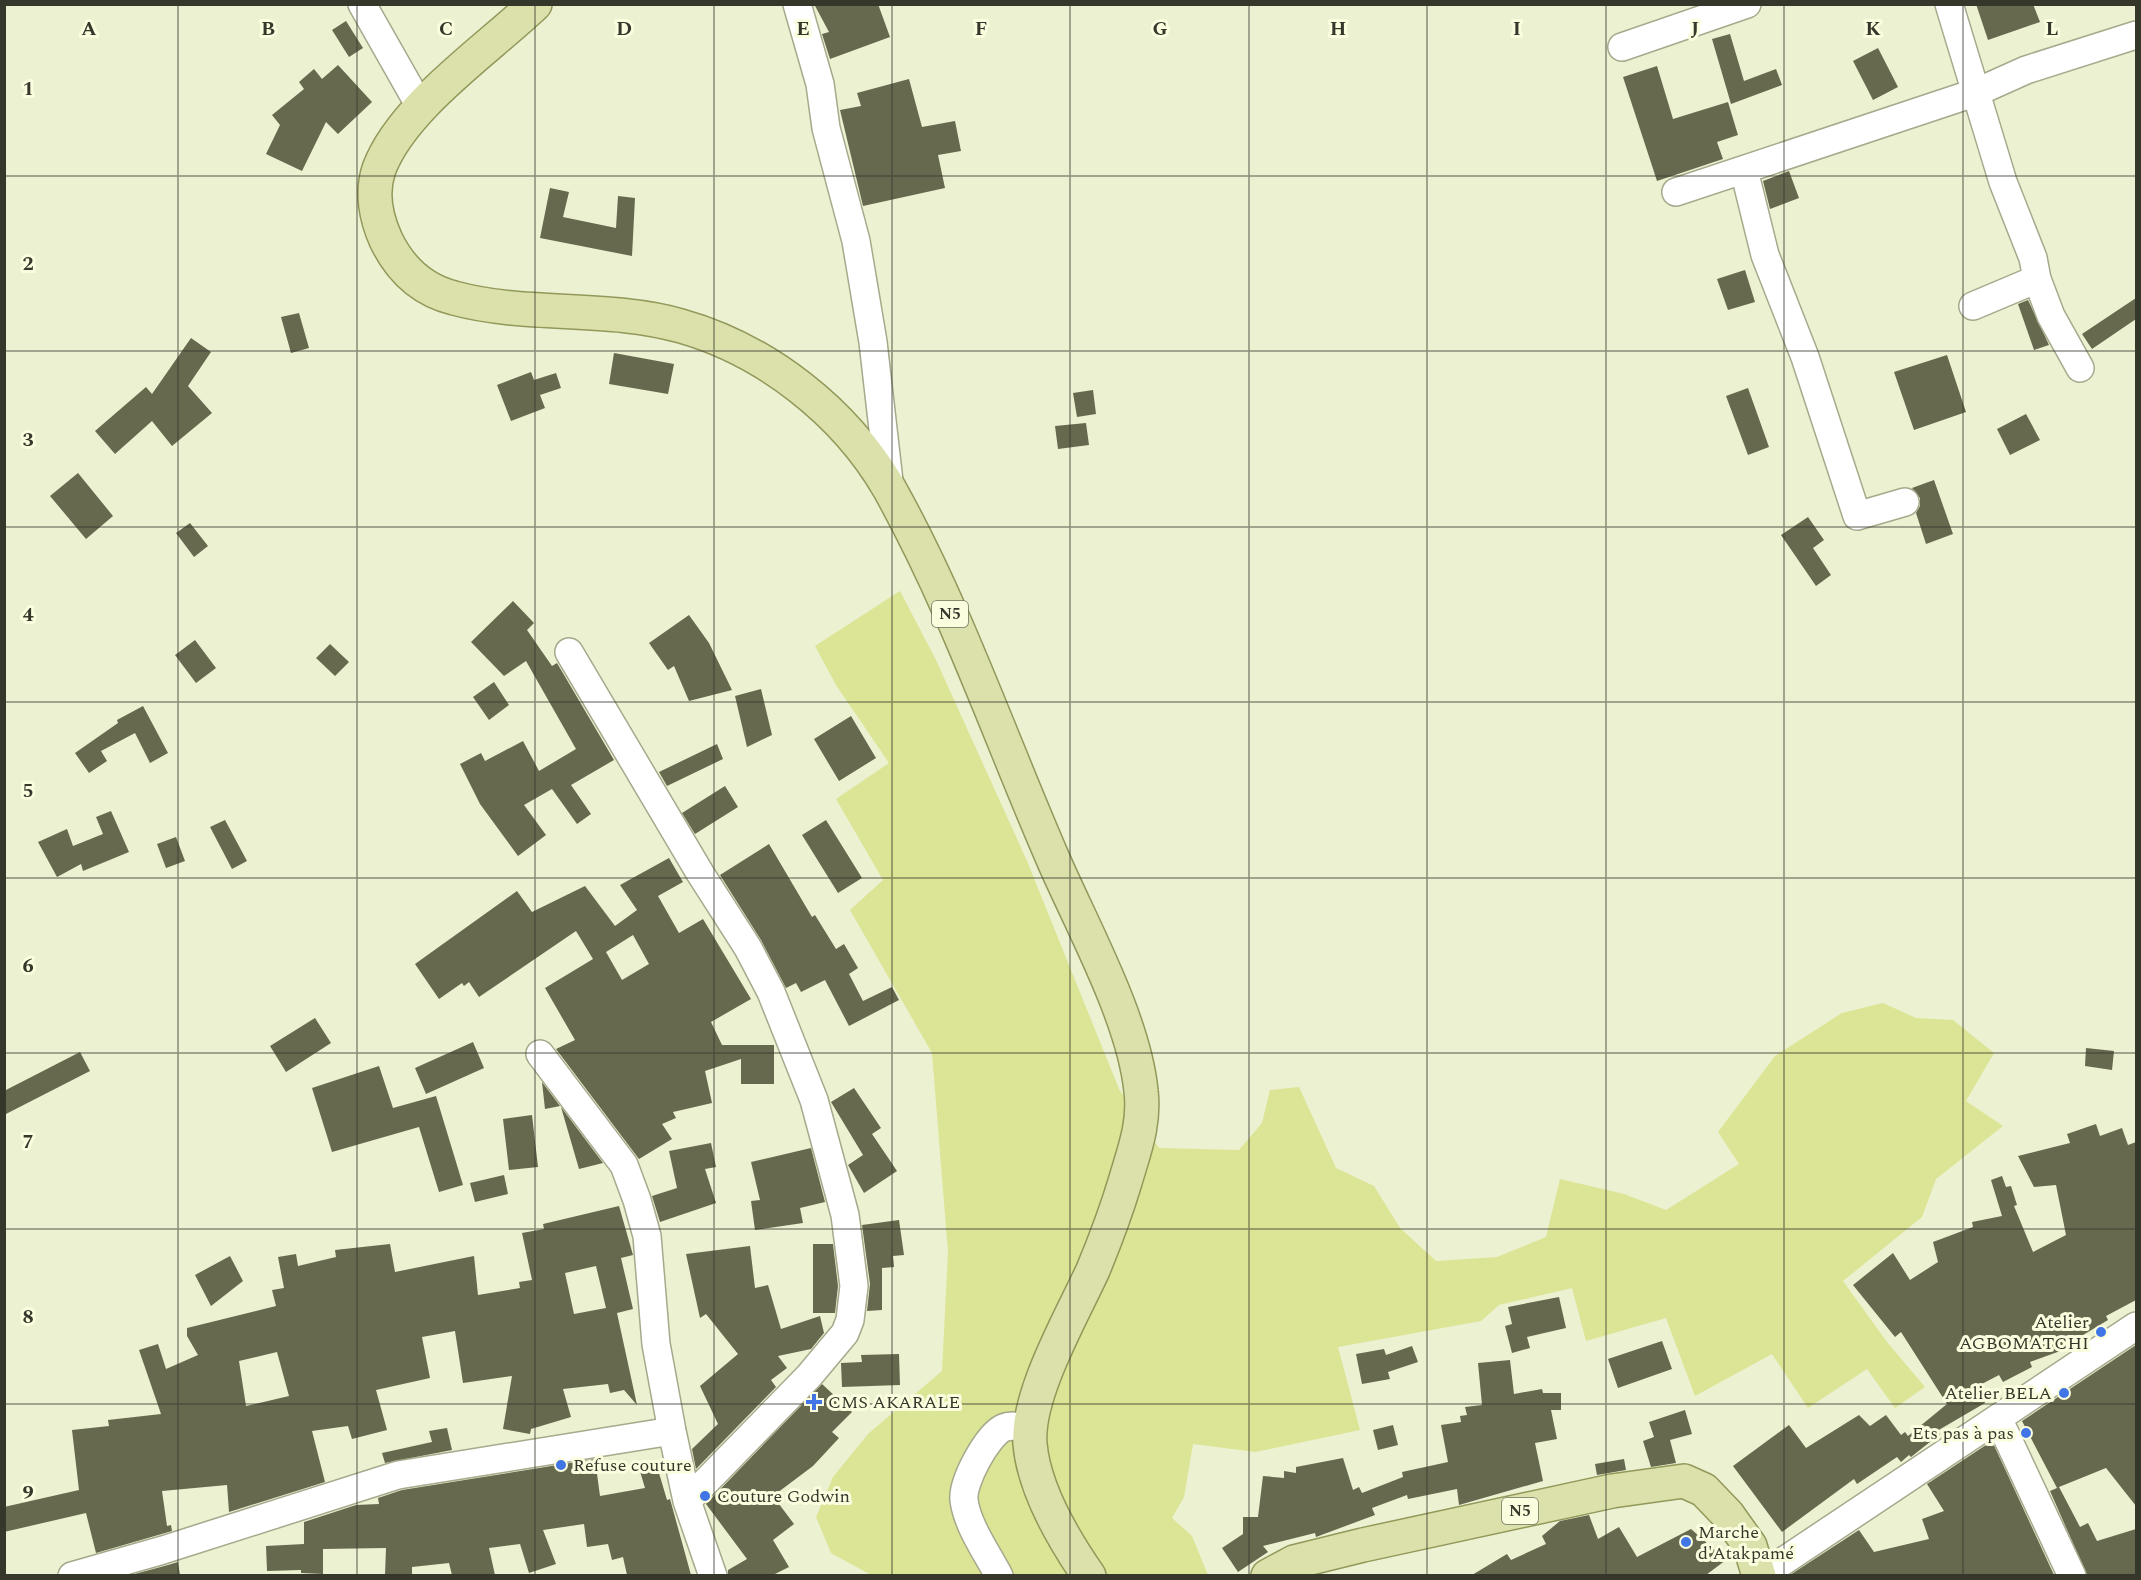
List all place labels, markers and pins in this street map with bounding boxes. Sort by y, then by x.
place label: Atelier AGBOMATCHI [1959,1309,2089,1357]
marker: Atelier AGBOMATCHI [2094,1325,2108,1339]
place label: Atelier BELA [1945,1380,2052,1407]
marker: Atelier BELA [2057,1386,2071,1400]
place label: CMS AKARALE [828,1389,960,1416]
marker: CMS AKARALE [805,1393,823,1411]
place label: Ets pas à pas [1912,1420,2014,1447]
marker: Ets pas à pas [2019,1426,2033,1440]
place label: Refuse couture [573,1452,692,1479]
marker: Refuse couture [554,1458,568,1472]
place label: Couture Godwin [717,1483,850,1510]
marker: Couture Godwin [698,1489,712,1503]
place label: Marche d'Atakpamé [1698,1519,1794,1567]
marker: Marche d'Atakpamé [1679,1535,1693,1549]

